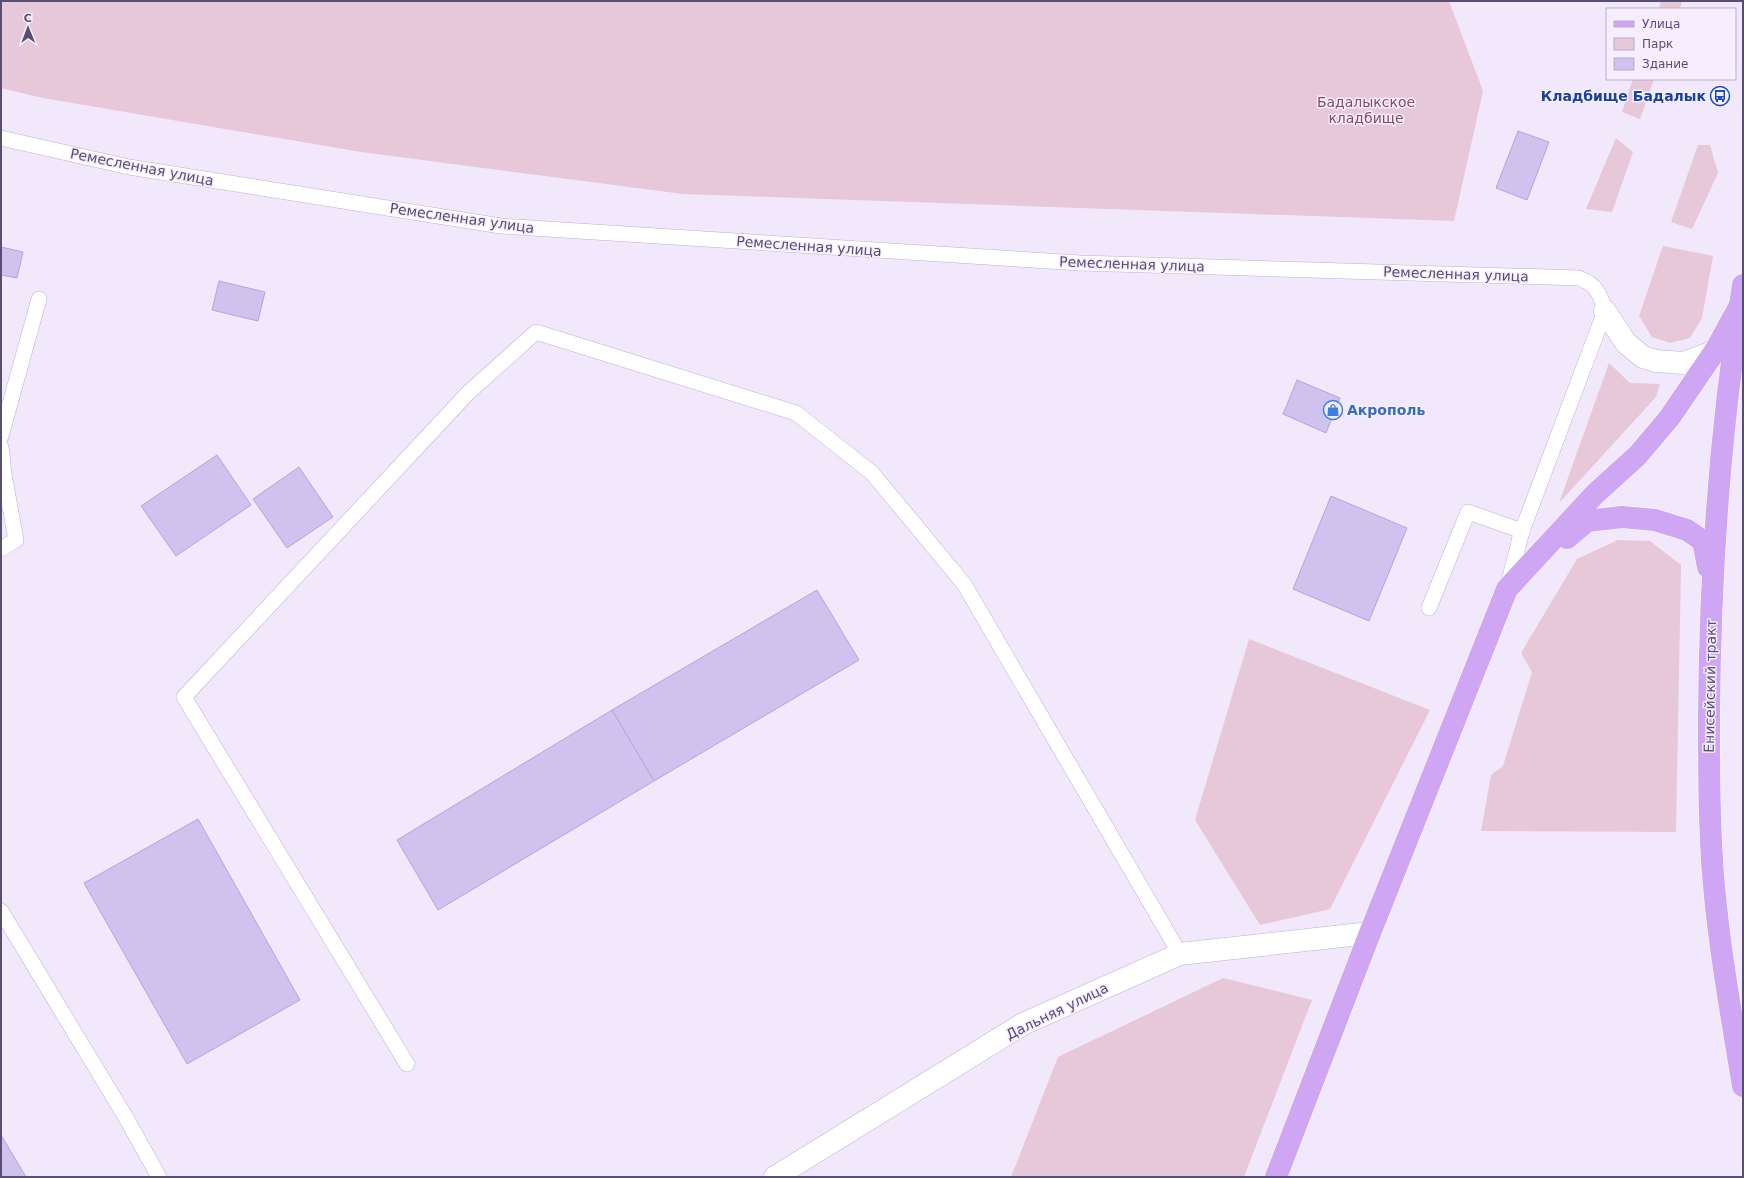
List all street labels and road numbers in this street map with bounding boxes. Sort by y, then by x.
street label: Ремесленная улица [69,145,215,189]
street label: Ремесленная улица [389,200,535,236]
street label: Ремесленная улица [736,233,882,259]
street label: Ремесленная улица [1059,253,1205,275]
street label: Ремесленная улица [1383,263,1529,285]
street label: Енисейский тракт [1701,619,1719,753]
street label: Дальняя улица [1003,979,1111,1043]

